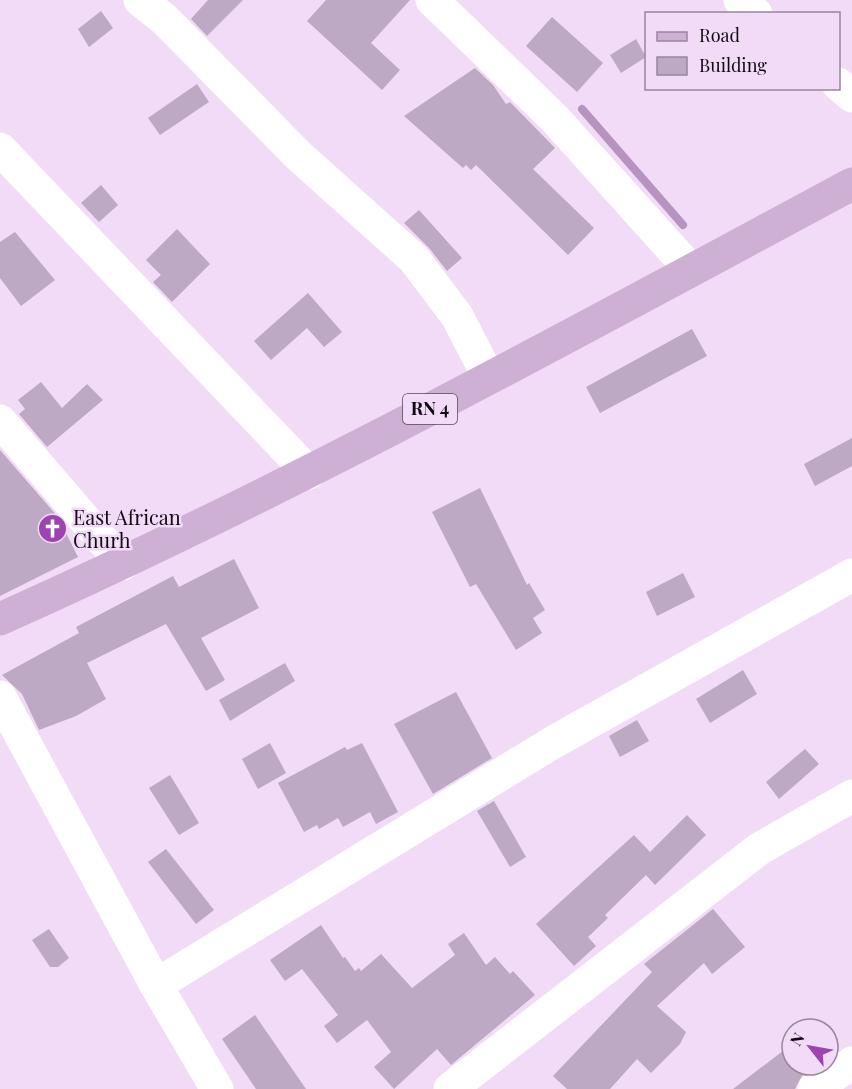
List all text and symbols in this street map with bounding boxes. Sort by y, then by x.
legend [645,12,840,90]
text: Road [699,23,740,47]
text: Building [699,53,767,77]
road number: RN 4 [403,394,457,424]
place label: East African Churh [73,503,181,553]
church icon: East African Churh [36,513,68,545]
north arrow [780,1017,840,1077]
text: N [785,1028,809,1049]

